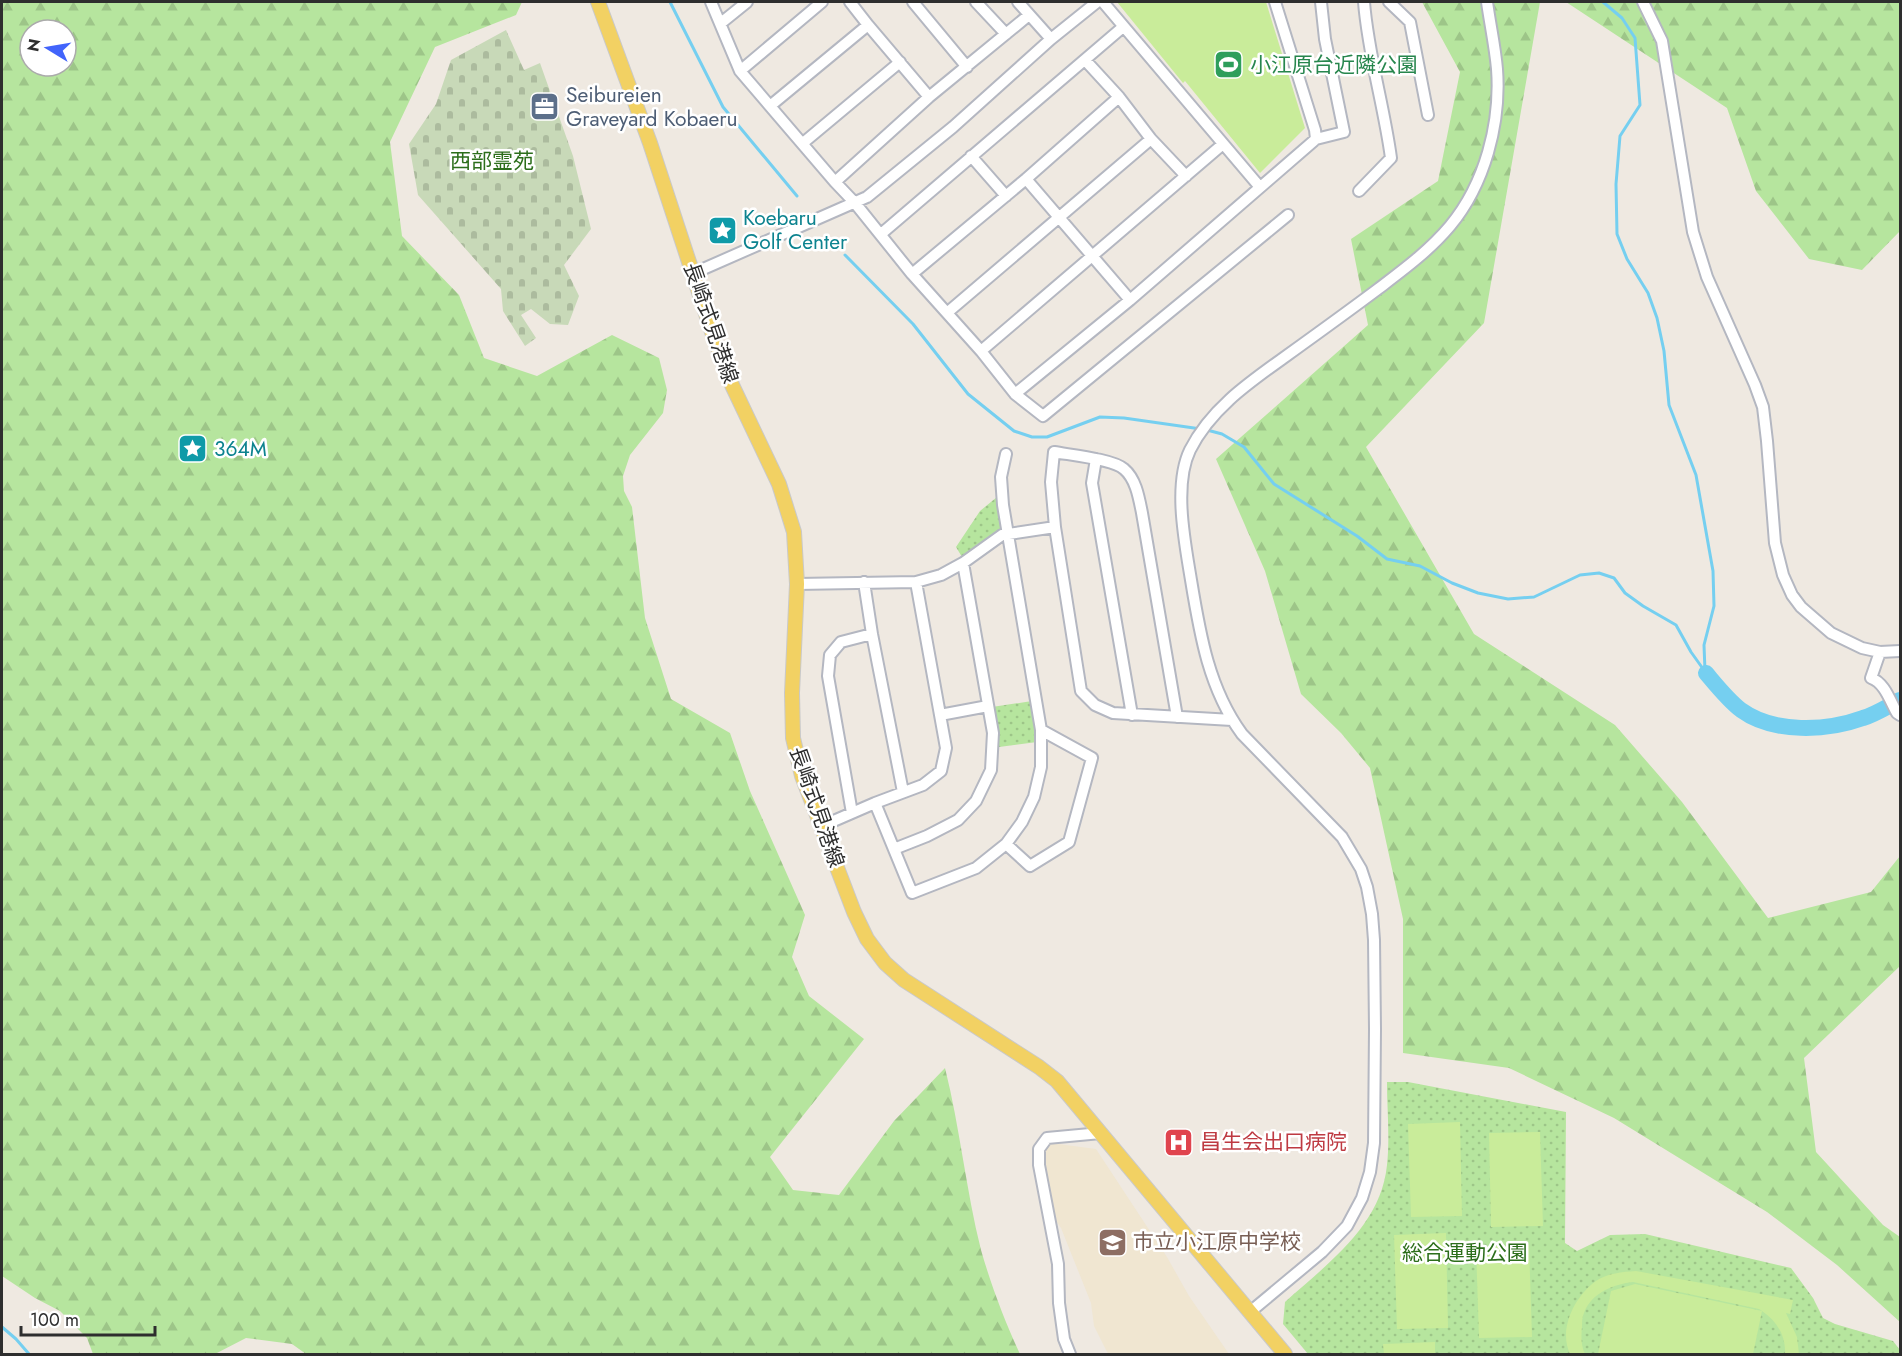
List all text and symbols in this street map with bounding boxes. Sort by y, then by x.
north arrow [18,18,78,78]
text: N [21,37,46,54]
sports icon: 小江原台近隣公園 [1213,49,1245,81]
place label: 小江原台近隣公園 [1250,50,1418,80]
place label: Seibureien Graveyard Kobaeru [566,80,738,134]
office icon: Seibureien Graveyard Kobaeru [529,91,561,123]
park label: 西部霊苑 [450,146,534,176]
place label: Koebaru Golf Center [743,203,848,257]
place icon: Koebaru Golf Center [706,214,738,246]
street label: 長崎式見港線 [676,259,746,387]
place icon: 364M [177,433,209,465]
place label: 364M [214,434,267,464]
street label: 長崎式見港線 [782,743,852,871]
hospital icon: 昌生会出口病院 [1163,1126,1195,1158]
place label: 昌生会出口病院 [1200,1127,1347,1157]
school or university icon: 市立小江原中学校 [1096,1226,1128,1258]
place label: 市立小江原中学校 [1133,1227,1301,1257]
park label: 総合運動公園 [1402,1238,1528,1268]
scale bar [21,1299,154,1337]
text: 100 m [30,1307,79,1333]

